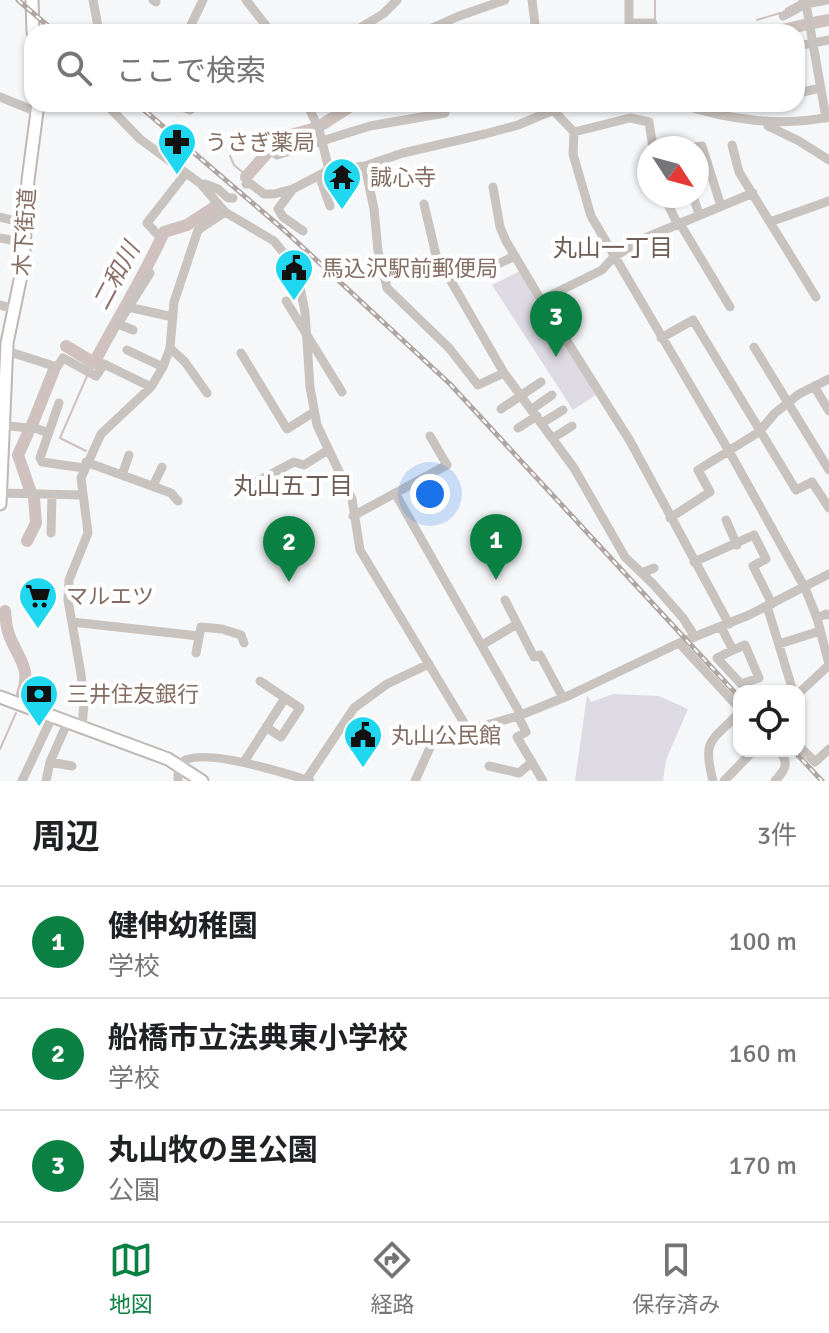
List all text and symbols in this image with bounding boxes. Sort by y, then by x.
search box [24,24,805,112]
icon: search [52,46,96,90]
text: ここで検索 [116,53,266,90]
pharmacy icon: うさぎ薬局 [156,121,198,176]
place label: うさぎ薬局 [205,129,315,156]
north arrow [637,136,709,208]
temple icon: 誠心寺 [321,156,363,211]
place label: 誠心寺 [370,164,436,191]
street label: 木下街道 [8,187,41,277]
district label: 丸山一丁目 [553,233,673,263]
water label: 二和川 [86,235,148,315]
public building icon: 馬込沢駅前郵便局 [273,247,315,302]
place label: 馬込沢駅前郵便局 [322,255,498,282]
pin: 3 [530,291,582,357]
district label: 丸山五丁目 [233,471,353,501]
your location [410,474,450,514]
pin: 1 [470,514,522,580]
pin: 2 [263,516,315,582]
supermarket icon: マルエツ [17,575,59,630]
place label: マルエツ [66,583,154,610]
bank icon: 三井住友銀行 [18,673,60,728]
place label: 三井住友銀行 [67,681,199,708]
map controls [733,685,805,757]
button: locate [733,685,805,757]
public building icon: 丸山公民館 [342,714,384,769]
place label: 丸山公民館 [391,722,501,749]
text: 周辺 [32,816,100,858]
text: 3件 [757,820,797,852]
text: 健伸幼稚園 [108,908,258,945]
text: 1 [51,926,65,958]
text: 100 m [728,926,797,958]
text: 学校 [108,951,160,983]
text: 船橋市立法典東小学校 [108,1020,408,1057]
text: 2 [51,1038,65,1070]
text: 160 m [728,1038,797,1070]
text: 学校 [108,1063,160,1095]
text: 丸山牧の里公園 [108,1132,318,1169]
text: 3 [51,1150,65,1182]
text: 170 m [728,1150,797,1182]
text: 公園 [108,1175,160,1207]
tab: 地図 [109,1238,153,1318]
tab: 経路 [370,1238,414,1318]
tab: 保存済み [632,1238,720,1318]

